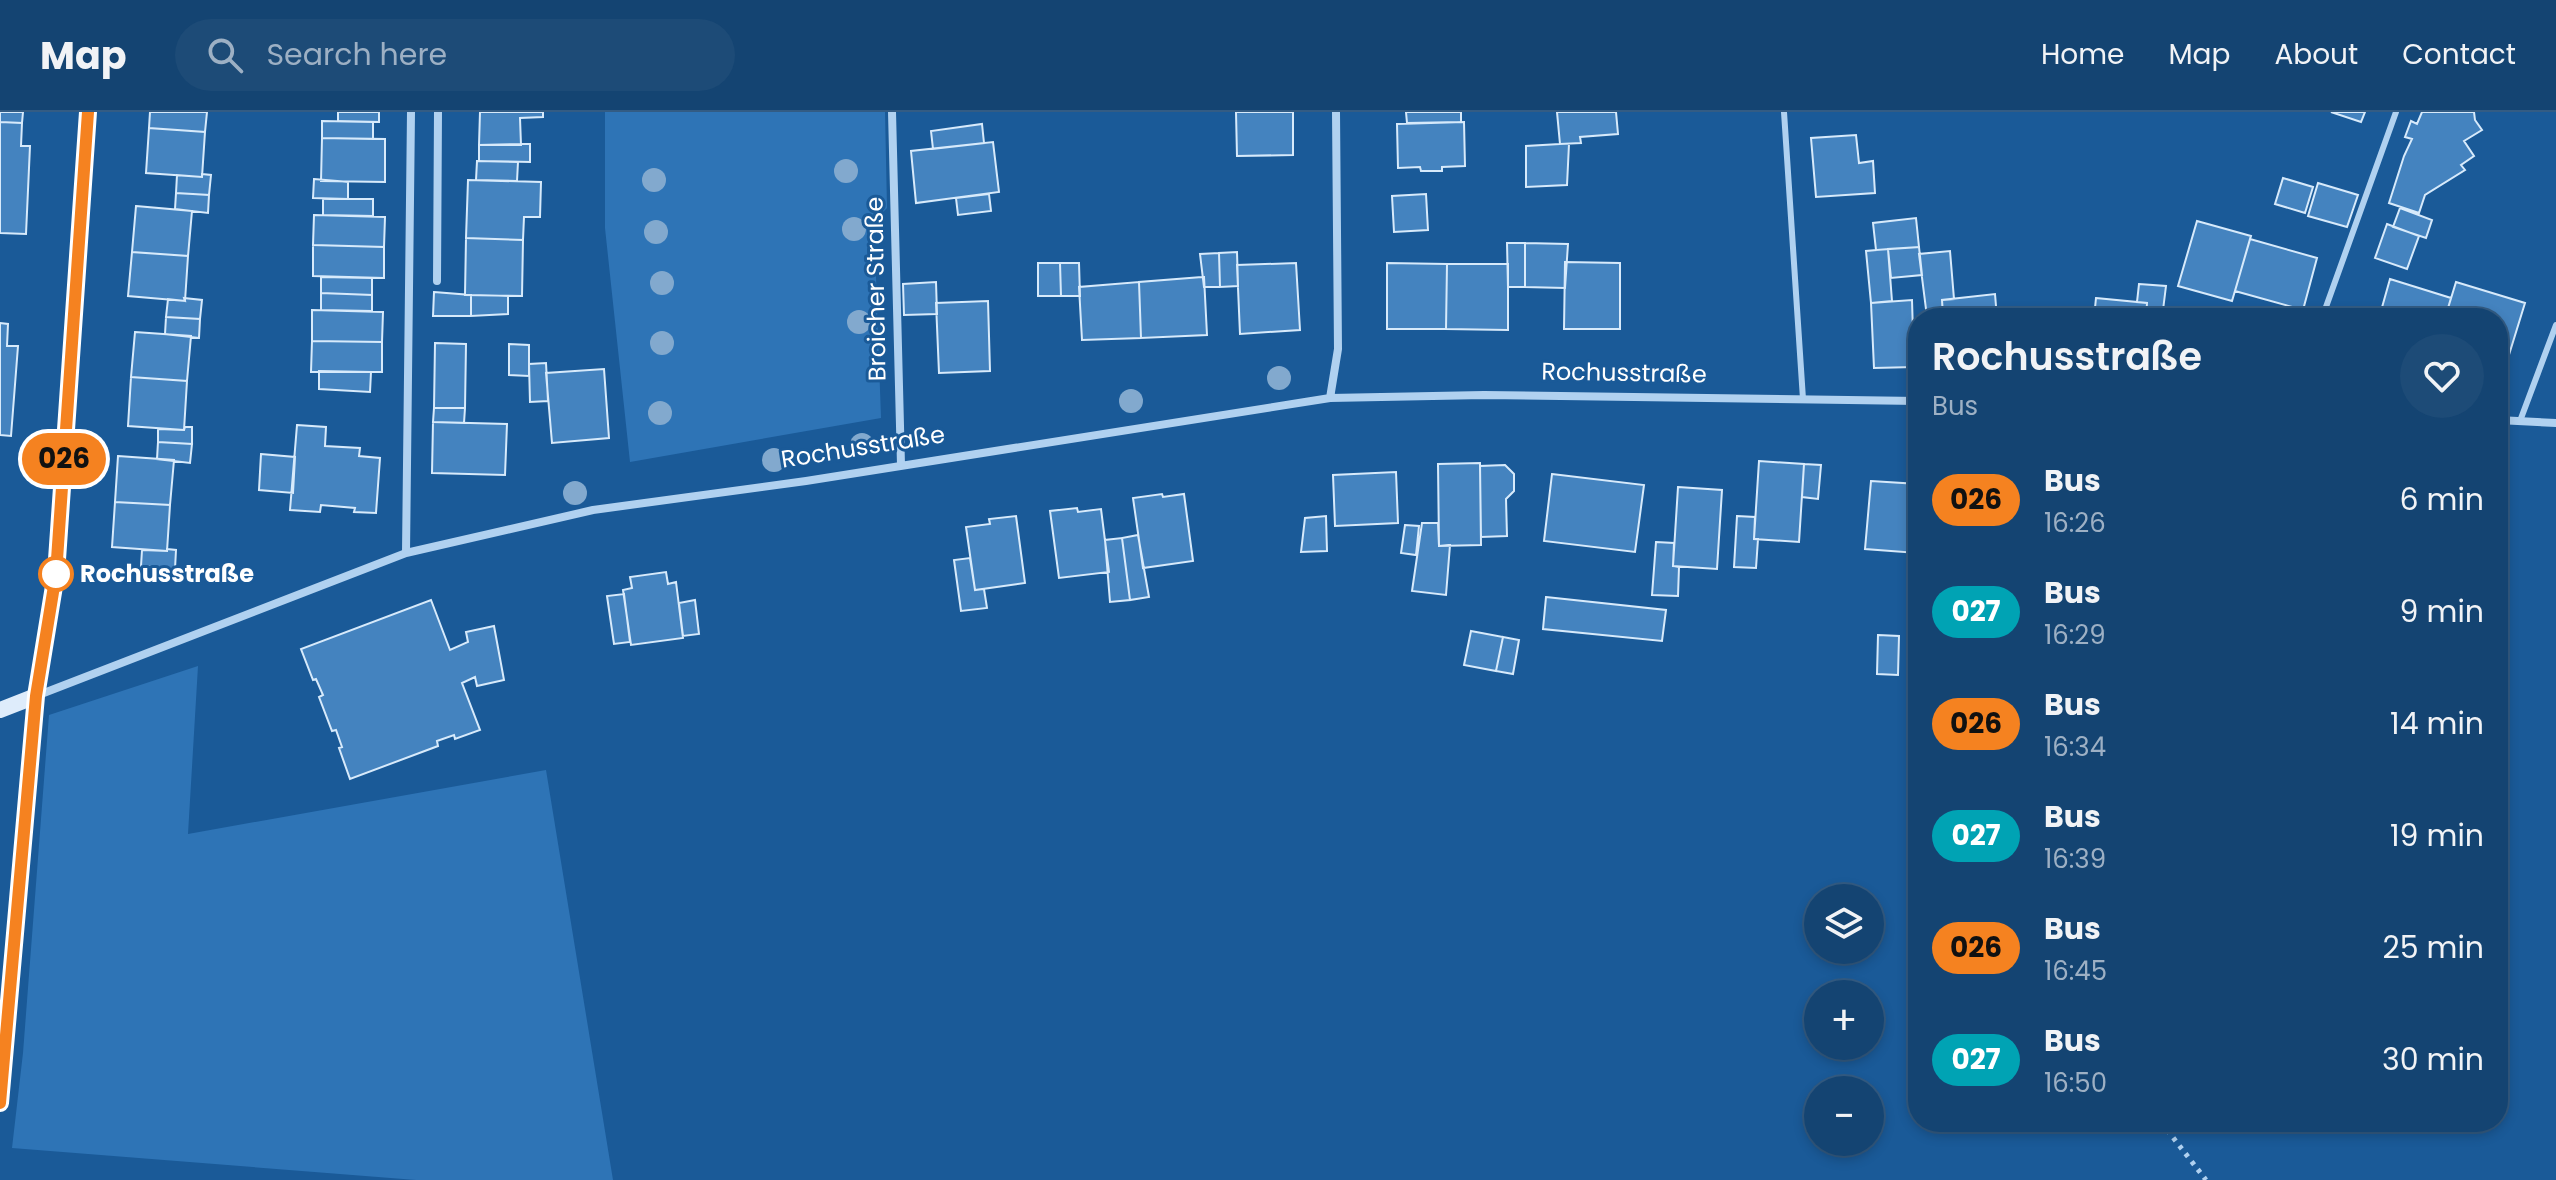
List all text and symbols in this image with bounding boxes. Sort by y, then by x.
search box [175,19,735,91]
text: Map [40,29,127,82]
icon: search [203,33,247,77]
text: Search here [267,33,447,76]
text: Home [2041,35,2124,74]
text: Map [2168,35,2230,74]
text: About [2274,35,2358,74]
text: Contact [2402,35,2516,74]
street label: Broicher Straße [857,197,894,381]
text: Rochusstraße [1932,330,2202,383]
button: heart [2400,334,2484,418]
street label: Rochusstraße [1541,355,1707,390]
text: Bus [1932,388,1978,424]
street label: Rochusstraße [779,417,947,476]
line badge: 026 [18,433,110,485]
text: 026 [38,439,90,478]
text: Bus [2044,459,2101,502]
text: 6 min [2399,478,2484,521]
text: 026 [1950,480,2002,519]
text: 16:26 [2044,505,2106,541]
marker: Rochusstraße [39,557,73,591]
place label: Rochusstraße [80,557,254,590]
text: Bus [2044,571,2101,614]
text: 9 min [2400,590,2484,633]
text: 027 [1951,592,2001,631]
text: 16:29 [2044,617,2106,653]
text: Bus [2044,683,2101,726]
text: 14 min [2390,702,2484,745]
text: 026 [1950,704,2002,743]
text: 16:34 [2044,729,2106,765]
text: Bus [2044,795,2101,838]
text: 19 min [2390,814,2484,857]
text: 027 [1951,816,2001,855]
text: 16:39 [2044,841,2106,877]
map controls [1804,884,1884,1156]
button: layers [1804,884,1884,964]
text: Bus [2044,907,2101,950]
text: 25 min [2382,926,2484,969]
text: 026 [1950,928,2002,967]
text: 16:45 [2044,953,2107,989]
button: + [1804,980,1884,1060]
text: Bus [2044,1019,2101,1062]
text: 30 min [2382,1038,2484,1081]
text: 027 [1951,1040,2001,1079]
text: 16:50 [2044,1065,2107,1101]
button: − [1804,1076,1884,1156]

